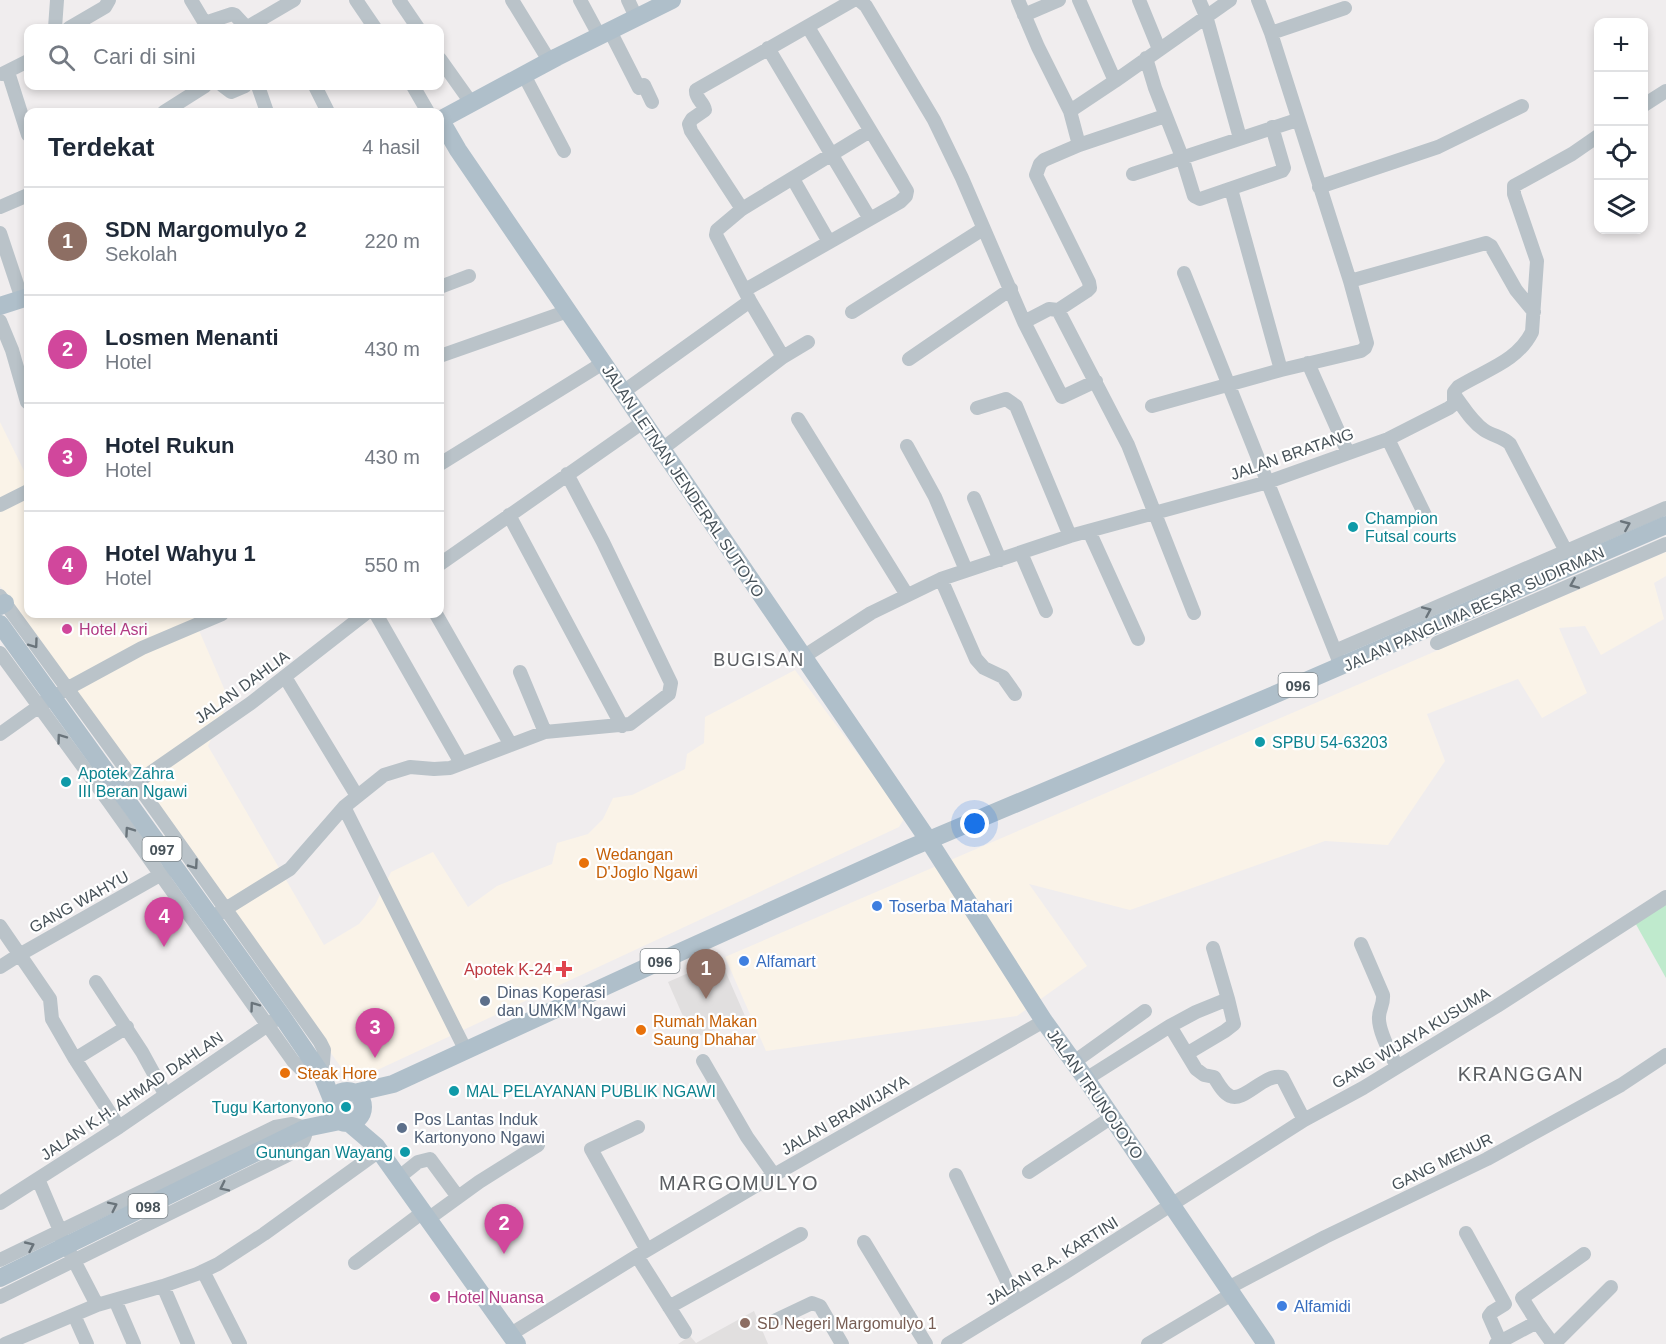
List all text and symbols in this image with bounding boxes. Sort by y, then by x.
map controls [1594,18,1648,234]
button: + [1594,18,1648,72]
search box [24,24,444,90]
icon: search [45,41,78,74]
text: Cari di sini [93,44,196,69]
button: − [1594,72,1648,126]
button: locate [1594,126,1648,180]
text: Terdekat [48,132,154,162]
text: 4 hasil [362,136,420,158]
button: layers [1594,180,1648,234]
text: SDN Margomulyo 2 [105,217,307,242]
text: 1 [62,230,73,252]
text: 220 m [364,230,420,252]
text: Sekolah [105,243,177,265]
text: Losmen Menanti [105,325,279,350]
text: 2 [62,338,73,360]
text: 430 m [364,338,420,360]
text: Hotel [105,351,152,373]
street label: JALAN LETNAN JENDERAL SUTOYO [599,362,767,600]
street label: JALAN BRATANG [1228,425,1356,483]
text: Hotel Rukun [105,433,235,458]
text: 3 [62,446,73,468]
text: 430 m [364,446,420,468]
text: Hotel [105,459,152,481]
place label: Champion Futsal courts [1365,510,1457,545]
marker: Champion Futsal courts [1346,520,1360,534]
one-way arrow [1619,520,1630,532]
text: Hotel Wahyu 1 [105,541,256,566]
street label: JALAN PANGLIMA BESAR SUDIRMAN [1341,544,1607,674]
text: 4 [62,554,73,576]
text: 550 m [364,554,420,576]
text: Hotel [105,567,152,589]
one-way arrow [1569,577,1580,589]
one-way arrow [1421,606,1432,618]
place label: Hotel Asri [79,621,147,638]
marker: Hotel Asri [60,622,74,636]
one-way arrow [27,637,38,648]
street label: JALAN DAHLIA [192,647,293,727]
district label: BUGISAN [713,650,805,670]
road number: 096 [1278,673,1318,697]
one-way arrow [58,733,69,744]
place label: SPBU 54-63203 [1272,734,1388,751]
marker: SPBU 54-63203 [1253,735,1267,749]
place label: Apotek Zahra III Beran Ngawi [78,765,187,800]
marker: Apotek Zahra III Beran Ngawi [59,775,73,789]
your location [960,809,989,838]
one-way arrow [125,826,136,837]
road number: 097 [142,837,182,861]
place label: Wedangan D'Joglo Ngawi [596,846,698,881]
marker: Wedangan D'Joglo Ngawi [577,856,591,870]
one-way arrow [187,858,198,869]
street label: GANG WAHYU [27,868,131,936]
pin: 4 [144,898,184,947]
place label: Toserba Matahari [889,898,1013,915]
marker: Toserba Matahari [870,899,884,913]
road number: 096 [640,949,680,973]
pin: 1 [686,950,726,999]
place label: Alfamart [756,953,816,970]
marker: Alfamart [737,954,751,968]
place label: Apotek K-24 [464,961,552,978]
marker: Apotek K-24 [557,962,571,976]
place label: Dinas Koperasi dan UMKM Ngawi [497,984,626,1019]
street label: GANG WIJAYA KUSUMA [1329,984,1493,1092]
marker: Dinas Koperasi dan UMKM Ngawi [478,994,492,1008]
one-way arrow [251,1002,262,1013]
pin: 3 [356,1008,394,1058]
place label: Rumah Makan Saung Dhahar [653,1013,757,1048]
marker: Rumah Makan Saung Dhahar [634,1023,648,1037]
street label: JALAN TRUNOJOYO [1044,1026,1146,1162]
street label: JALAN K.H. AHMAD DAHLAN [38,1029,226,1163]
district label: KRANGGAN [1458,1063,1584,1085]
place label: Steak Hore [297,1065,377,1082]
marker: Steak Hore [278,1066,292,1080]
street label: JALAN BRAWIJAYA [779,1072,912,1158]
place label: MAL PELAYANAN PUBLIK NGAWI [466,1083,716,1100]
marker: MAL PELAYANAN PUBLIK NGAWI [447,1084,461,1098]
place label: Tugu Kartonyono [212,1099,334,1116]
marker: Tugu Kartonyono [339,1100,353,1114]
place label: Pos Lantas Induk Kartonyono Ngawi [414,1111,545,1146]
marker: Pos Lantas Induk Kartonyono Ngawi [395,1121,409,1135]
street label: GANG MENUR [1389,1130,1495,1194]
place label: Gunungan Wayang [256,1144,393,1161]
marker: Gunungan Wayang [398,1145,412,1159]
district label: MARGOMULYO [659,1172,819,1194]
one-way arrow [219,1180,230,1192]
road number: 098 [128,1194,168,1218]
one-way arrow [106,1201,117,1213]
pin: 2 [484,1204,524,1254]
street label: JALAN R.A. KARTINI [983,1213,1121,1309]
one-way arrow [24,1241,35,1253]
place label: Hotel Nuansa [447,1289,544,1306]
marker: Hotel Nuansa [428,1290,442,1304]
place label: Alfamidi [1294,1298,1351,1315]
marker: Alfamidi [1275,1299,1289,1313]
place label: SD Negeri Margomulyo 1 [757,1315,937,1332]
marker: SD Negeri Margomulyo 1 [738,1316,752,1330]

